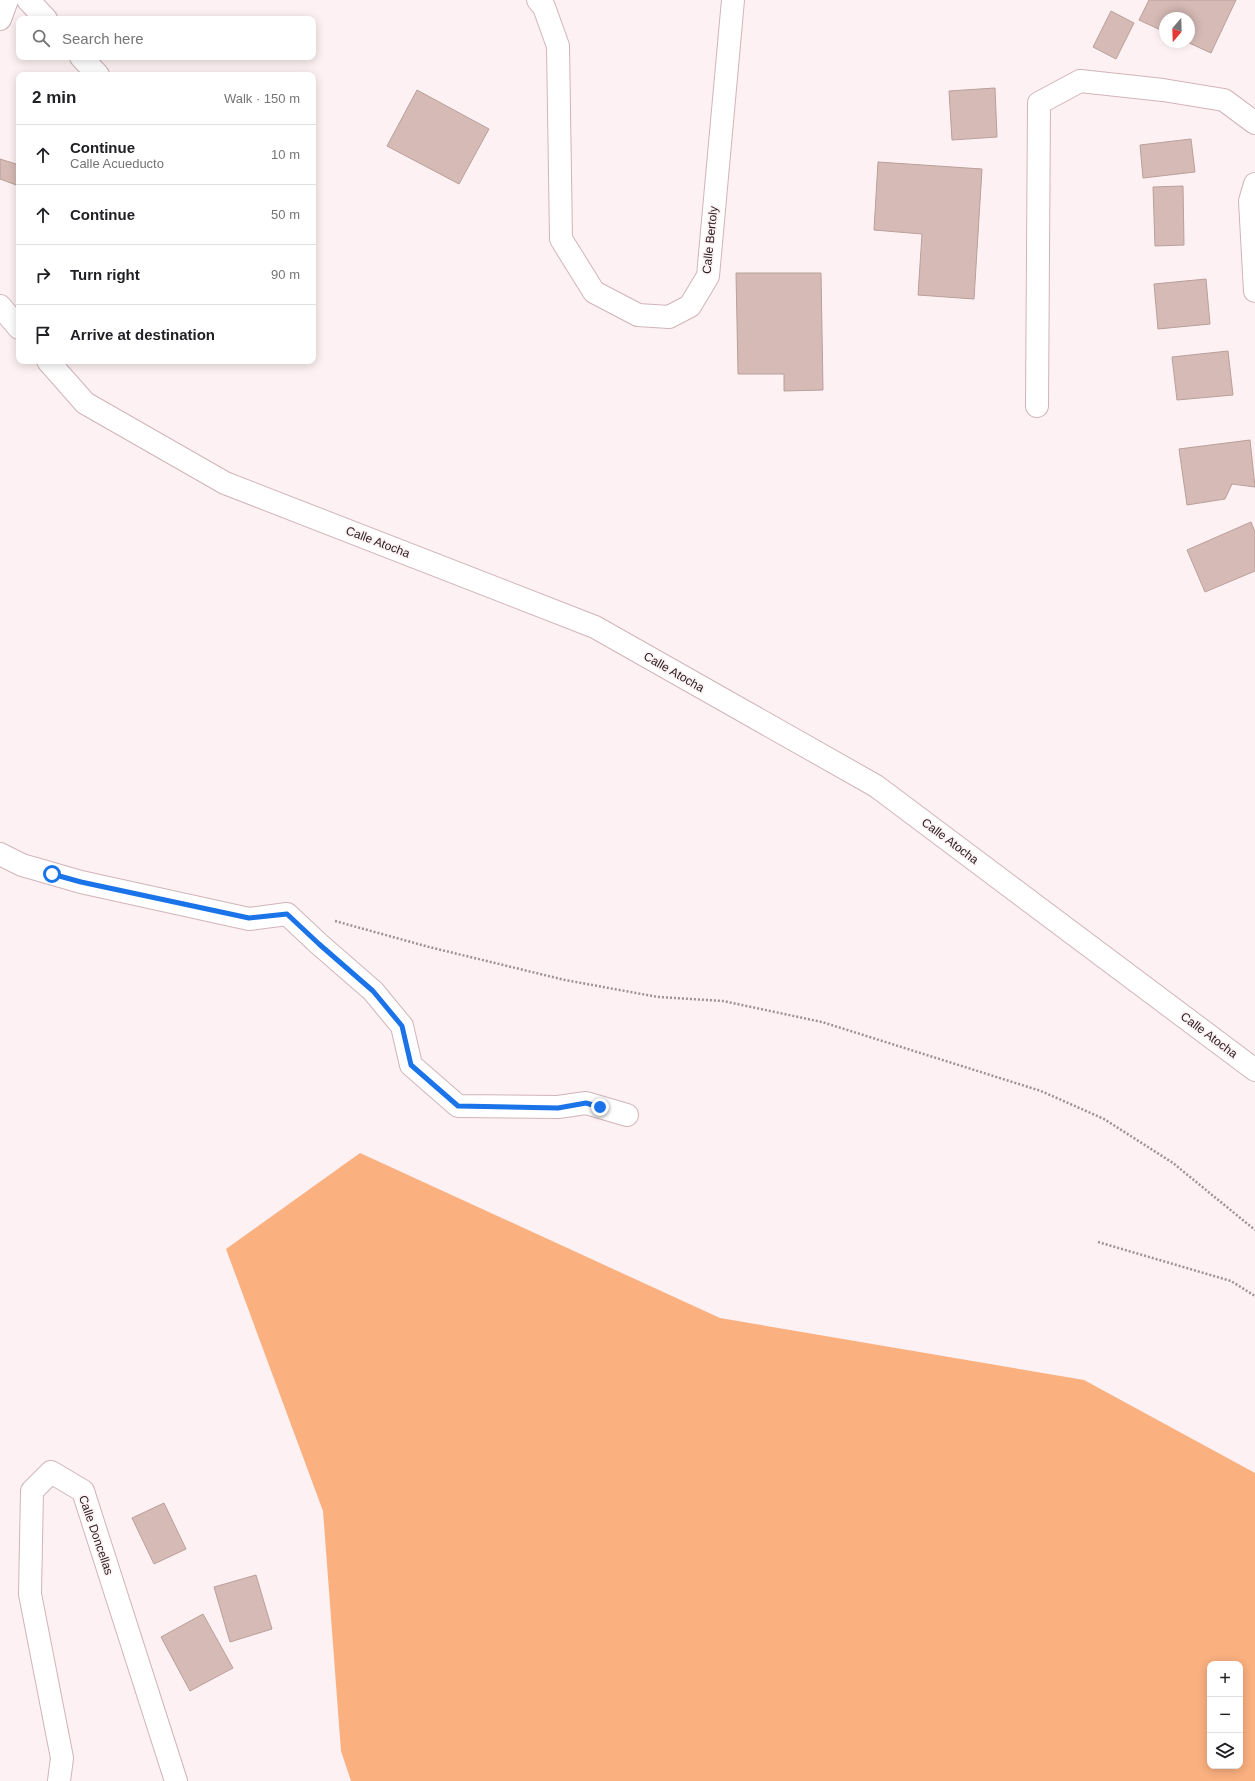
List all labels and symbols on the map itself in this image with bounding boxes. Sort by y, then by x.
north arrow [1159,12,1195,48]
street label: Calle Bertoly [699,205,721,275]
street label: Calle Atocha [344,523,412,561]
street label: Calle Atocha [641,649,707,695]
street label: Calle Atocha [919,815,981,867]
route start [43,865,61,883]
street label: Calle Atocha [1178,1009,1240,1061]
route end [591,1098,609,1116]
street label: Calle Doncellas [76,1493,116,1577]

